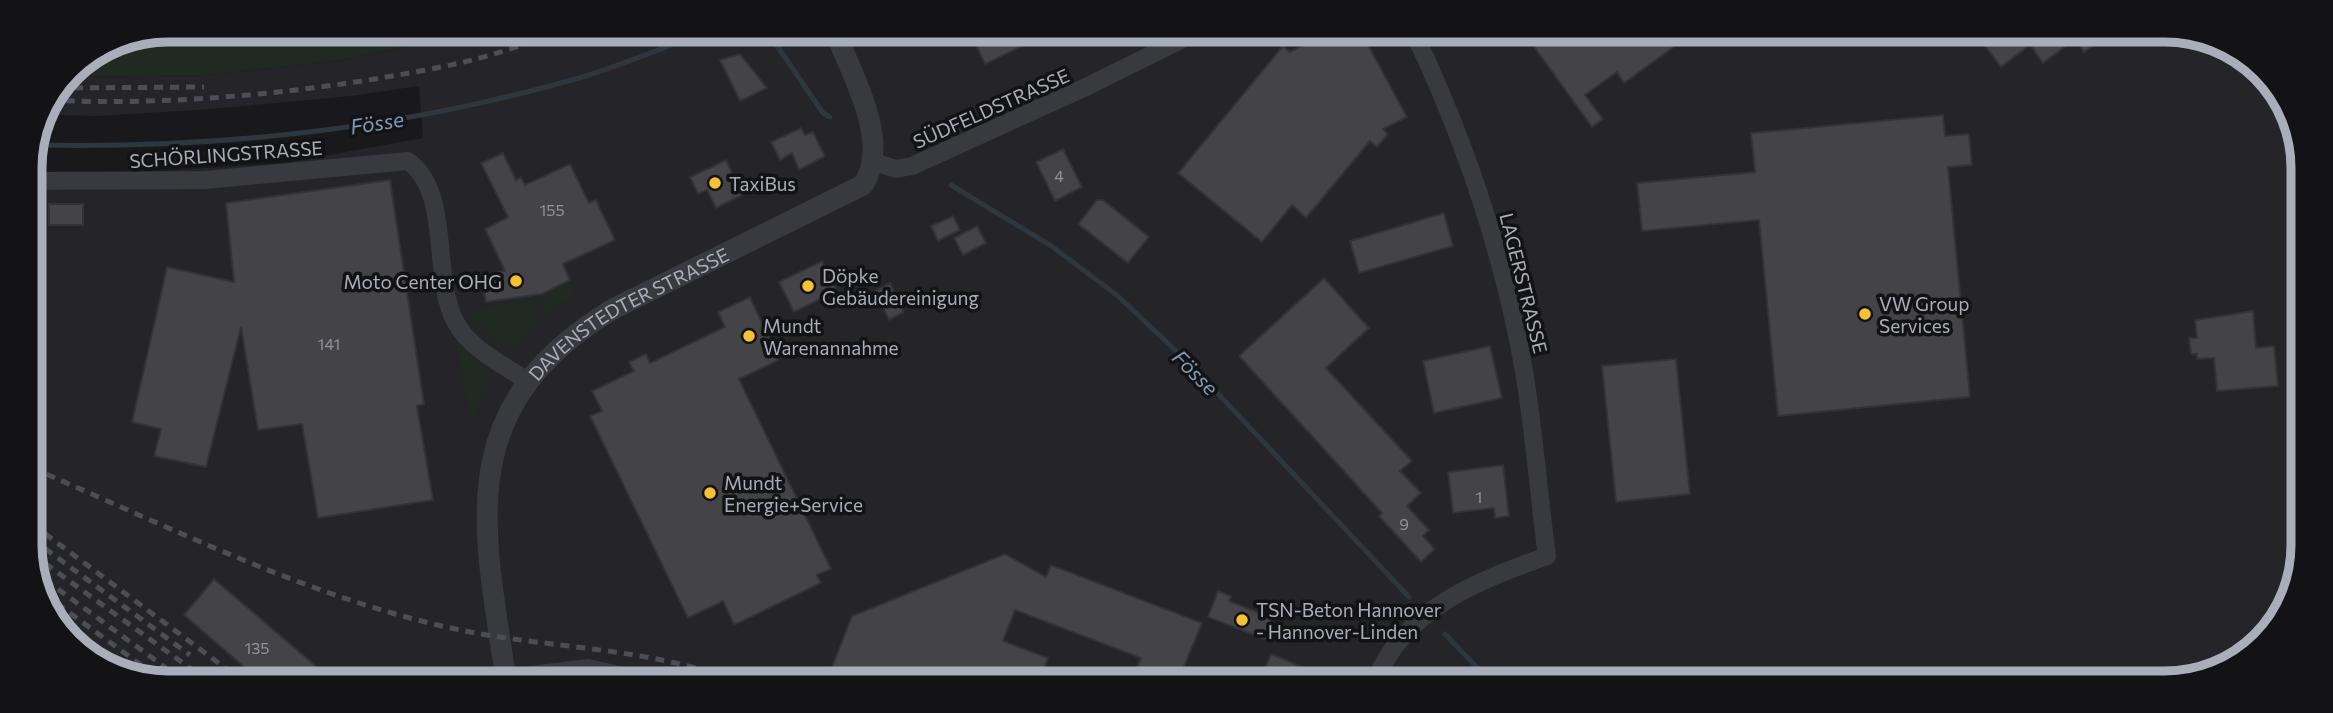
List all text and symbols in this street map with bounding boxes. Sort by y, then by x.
street label: SÜDFELDSTRASSE [909,63,1073,153]
water label: Fösse [348,105,406,139]
street label: SCHÖRLINGSTRASSE [129,136,323,172]
house number: 4 [1054,166,1064,185]
place label: TaxiBus [729,172,796,195]
marker: TaxiBus [707,175,723,191]
house number: 155 [539,200,565,219]
street label: LAGERSTRASSE [1495,210,1553,356]
street label: DAVENSTEDTER STRASSE [523,242,732,385]
place label: Döpke Gebäudereinigung [822,264,979,309]
place label: Moto Center OHG [343,270,502,293]
marker: Moto Center OHG [508,273,524,289]
marker: Döpke Gebäudereinigung [800,278,816,294]
place label: VW Group Services [1879,292,1969,337]
marker: VW Group Services [1857,306,1873,322]
place label: Mundt Warenannahme [763,314,899,359]
marker: Mundt Warenannahme [741,328,757,344]
house number: 141 [318,334,340,353]
water label: Fösse [1168,344,1224,400]
place label: Mundt Energie+Service [724,471,863,516]
marker: Mundt Energie+Service [702,485,718,501]
house number: 1 [1476,487,1482,506]
house number: 9 [1399,514,1409,533]
place label: TSN-Beton Hannover - Hannover-Linden [1256,598,1442,643]
marker: TSN-Beton Hannover - Hannover-Linden [1234,612,1250,628]
house number: 135 [244,638,270,657]

